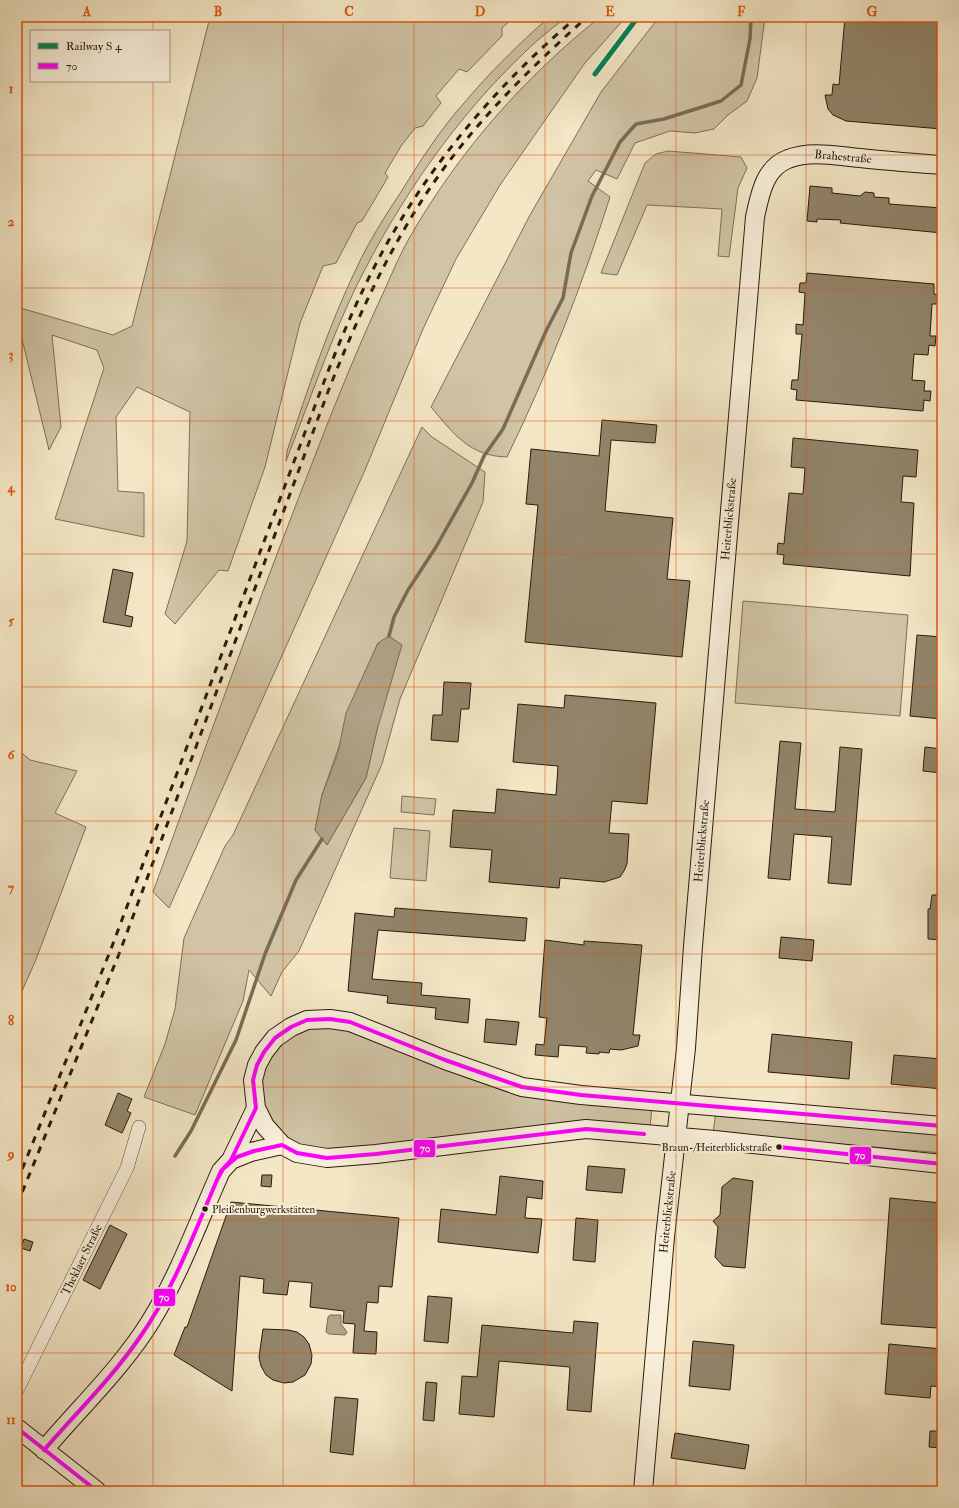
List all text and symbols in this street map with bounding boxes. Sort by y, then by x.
text: A [82,4,92,20]
text: B [214,4,222,20]
text: C [344,4,354,20]
text: D [475,4,486,20]
text: E [605,4,615,20]
text: F [737,4,746,20]
text: G [867,4,878,20]
legend [30,30,170,82]
text: Railway S 4 [66,39,122,54]
text: 70 [66,59,78,74]
text: 1 [9,81,14,97]
street label: Brahestraße [814,147,872,167]
text: 2 [8,214,15,230]
text: 3 [9,347,14,363]
street label: Heiterblickstraße [718,477,740,561]
text: 4 [6,480,15,496]
text: 5 [8,613,14,629]
text: 6 [8,747,16,763]
street label: Heiterblickstraße [691,799,713,883]
text: 7 [8,880,15,896]
text: 8 [8,1013,14,1029]
line badge: 70 [413,1139,436,1158]
place label: Braun-/Heiterblickstraße [662,1141,772,1154]
text: 70 [420,1142,431,1155]
marker: Braun-/Heiterblickstraße [774,1142,784,1152]
text: 9 [6,1146,15,1162]
line badge: 70 [849,1146,872,1165]
text: 70 [855,1149,866,1162]
street label: Heiterblickstraße [656,1170,680,1254]
place label: Pleißenburgwerkstätten [212,1203,316,1216]
marker: Pleißenburgwerkstätten [200,1204,210,1214]
street label: Theklaer Straße [58,1222,106,1298]
text: 10 [5,1279,17,1295]
line badge: 70 [153,1288,176,1307]
text: 70 [159,1291,170,1304]
text: 11 [6,1412,16,1428]

